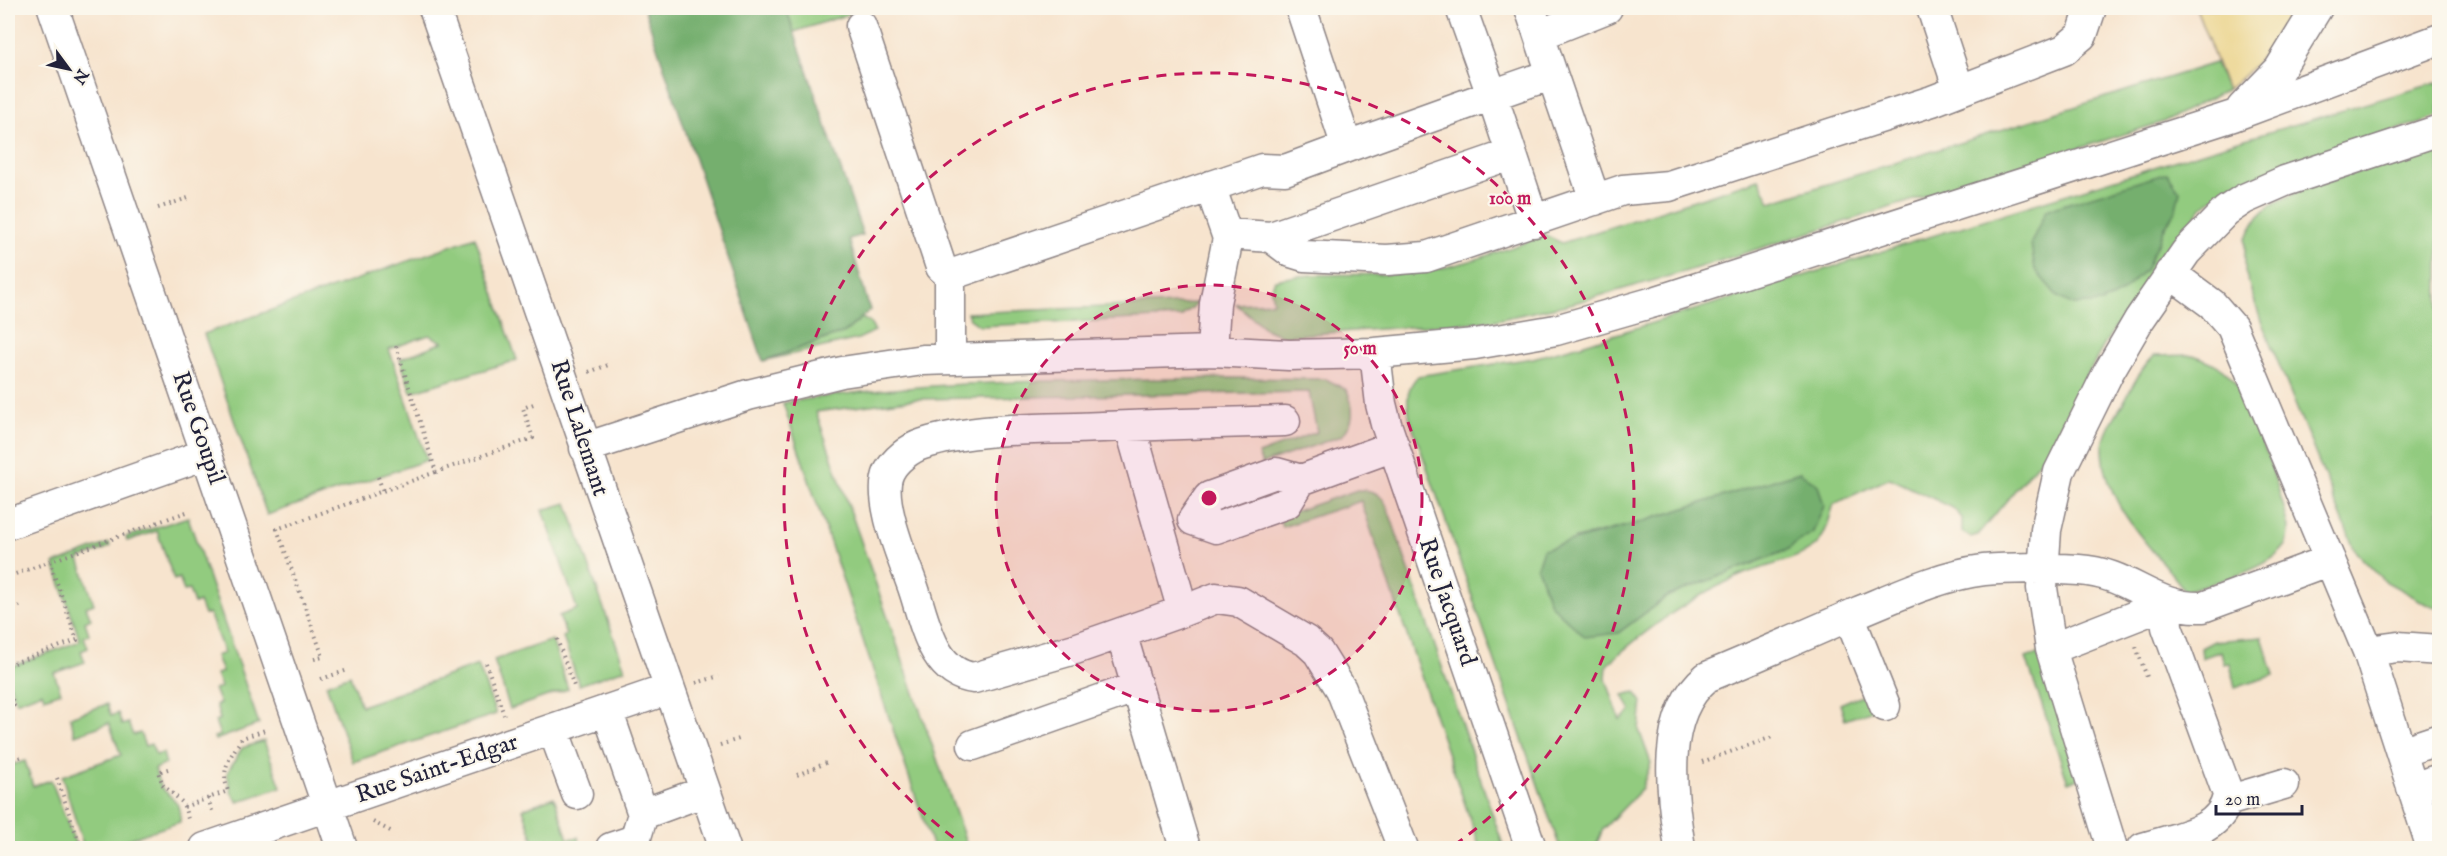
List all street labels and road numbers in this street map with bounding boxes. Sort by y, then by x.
street label: Rue Lalemant [542,356,616,500]
street label: Rue Goupil [164,368,232,489]
street label: Rue Jacquard [1411,534,1483,670]
street label: Rue Saint-Edgar [352,727,522,811]

